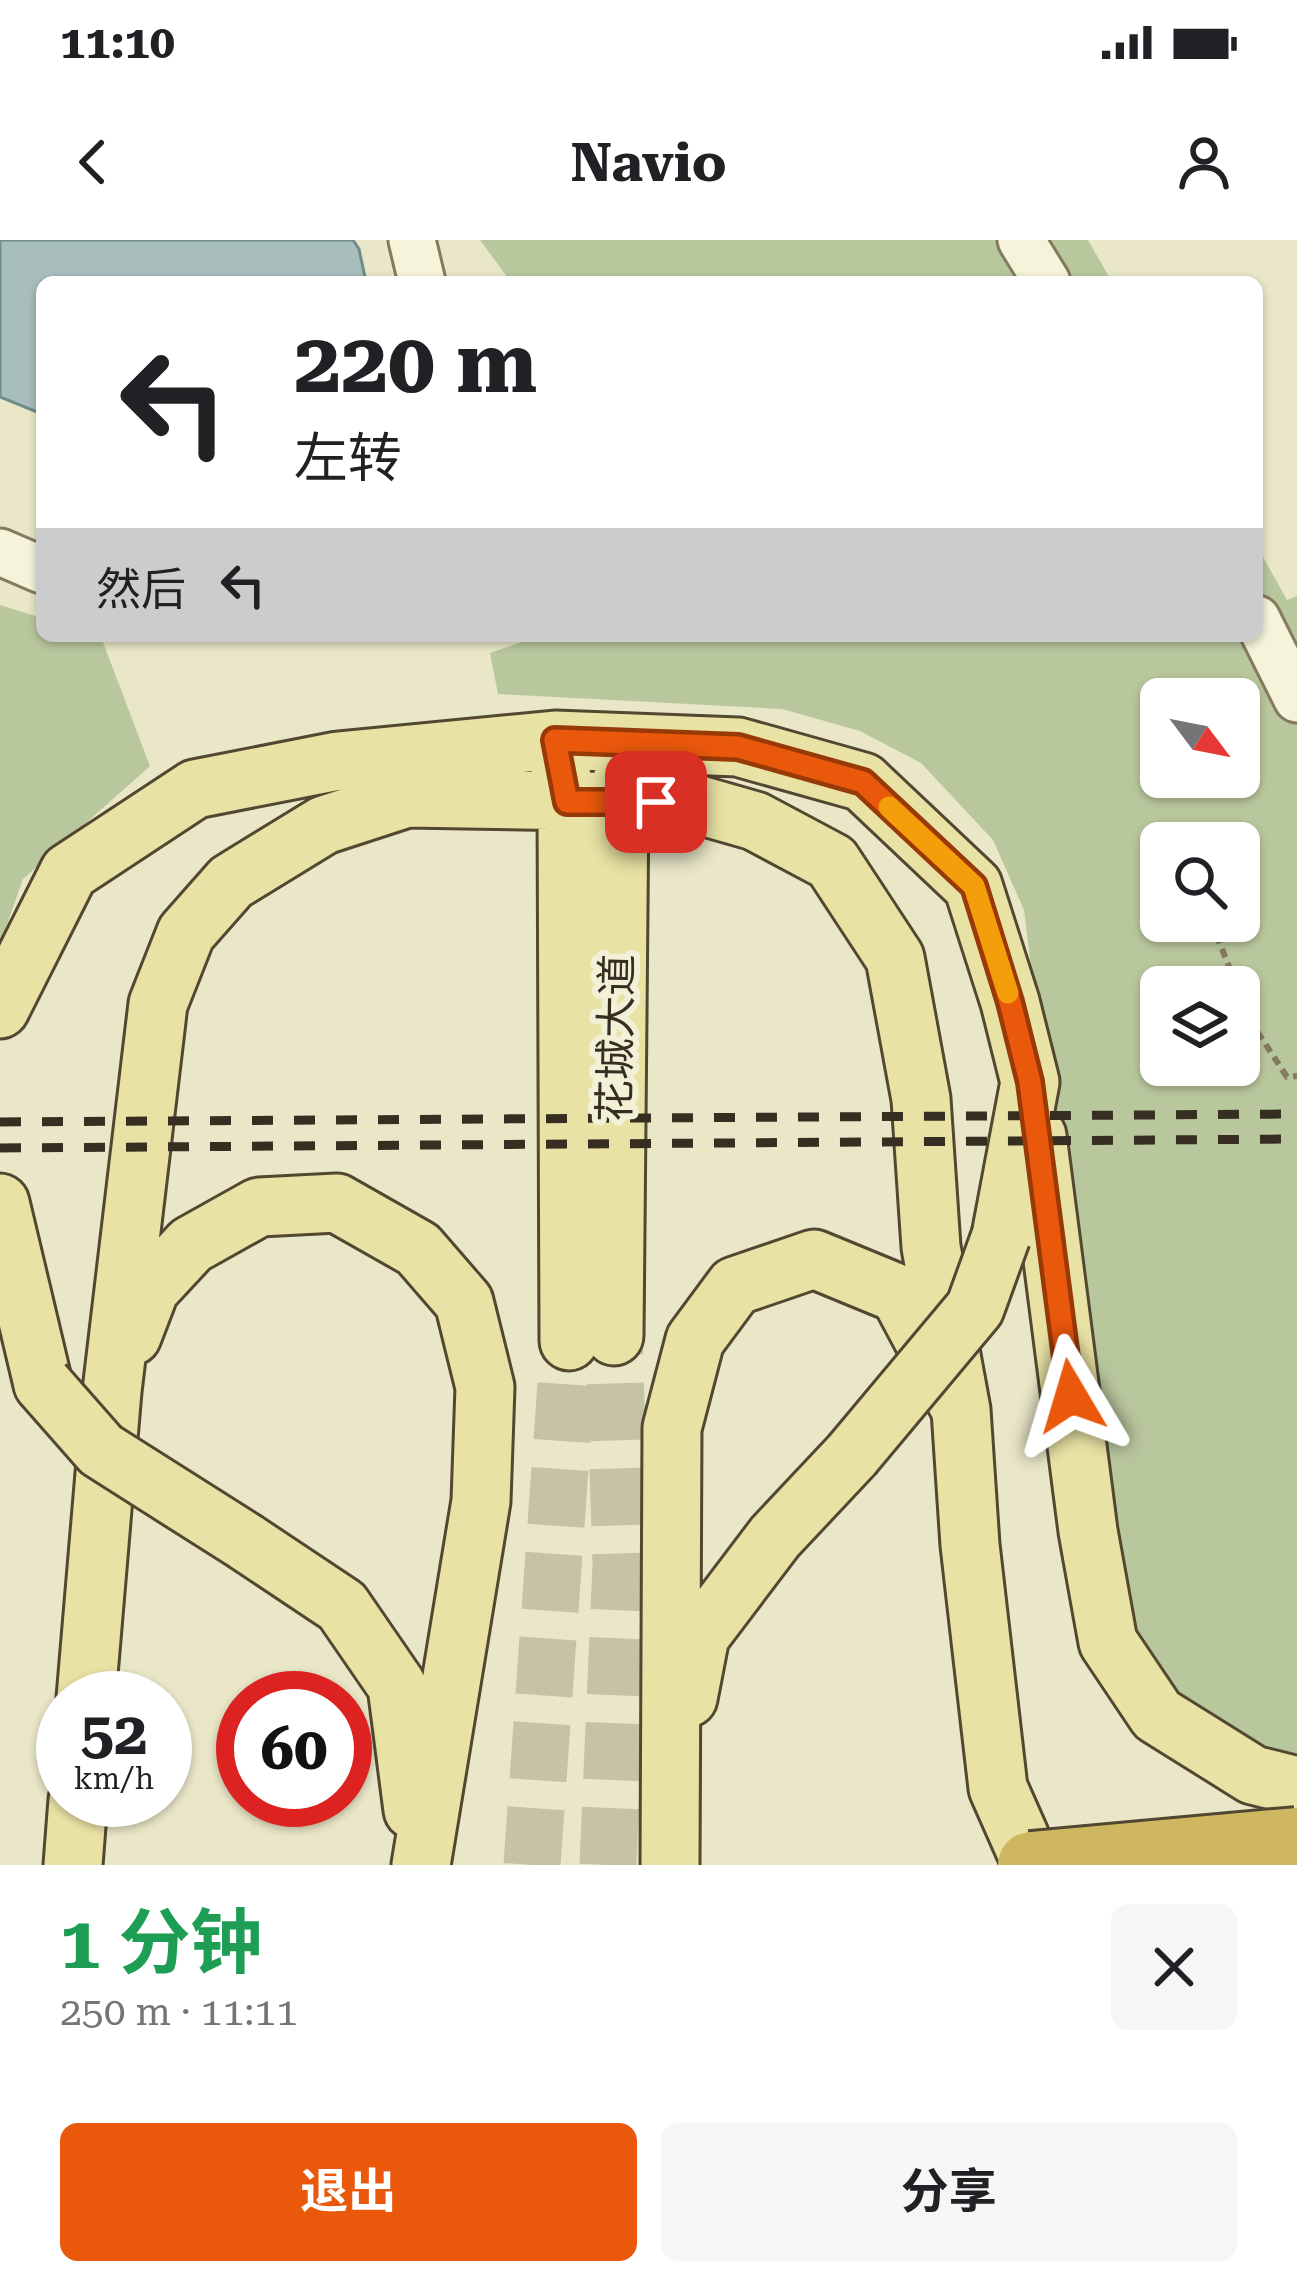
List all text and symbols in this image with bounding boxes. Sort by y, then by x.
text: 11:10 [60,16,175,69]
icon: back [60,129,126,195]
icon: person [1171,129,1237,195]
text: Navio [570,131,727,194]
text: 220 m [294,314,537,412]
icon: left [96,324,252,480]
text: 左转 [294,427,402,490]
icon: left [210,552,276,618]
text: 然后 [96,563,186,616]
north arrow [1140,678,1260,798]
map controls [1140,678,1260,1086]
pin [605,751,707,853]
icon: arrive [623,769,689,835]
button: search [1140,822,1260,942]
street label: 花城大道 [590,954,642,1122]
button: layers [1140,966,1260,1086]
position arrow [1008,1333,1134,1459]
speed limit sign: 60 [216,1671,372,1827]
text: 52 [80,1698,148,1769]
text: km/h [74,1761,154,1796]
text: 1 分钟 [60,1901,263,1986]
button: close [1111,1904,1237,2030]
text: 250 m · 11:11 [60,1989,298,2035]
button: 退出 [60,2123,637,2261]
button: 分享 [661,2123,1237,2261]

